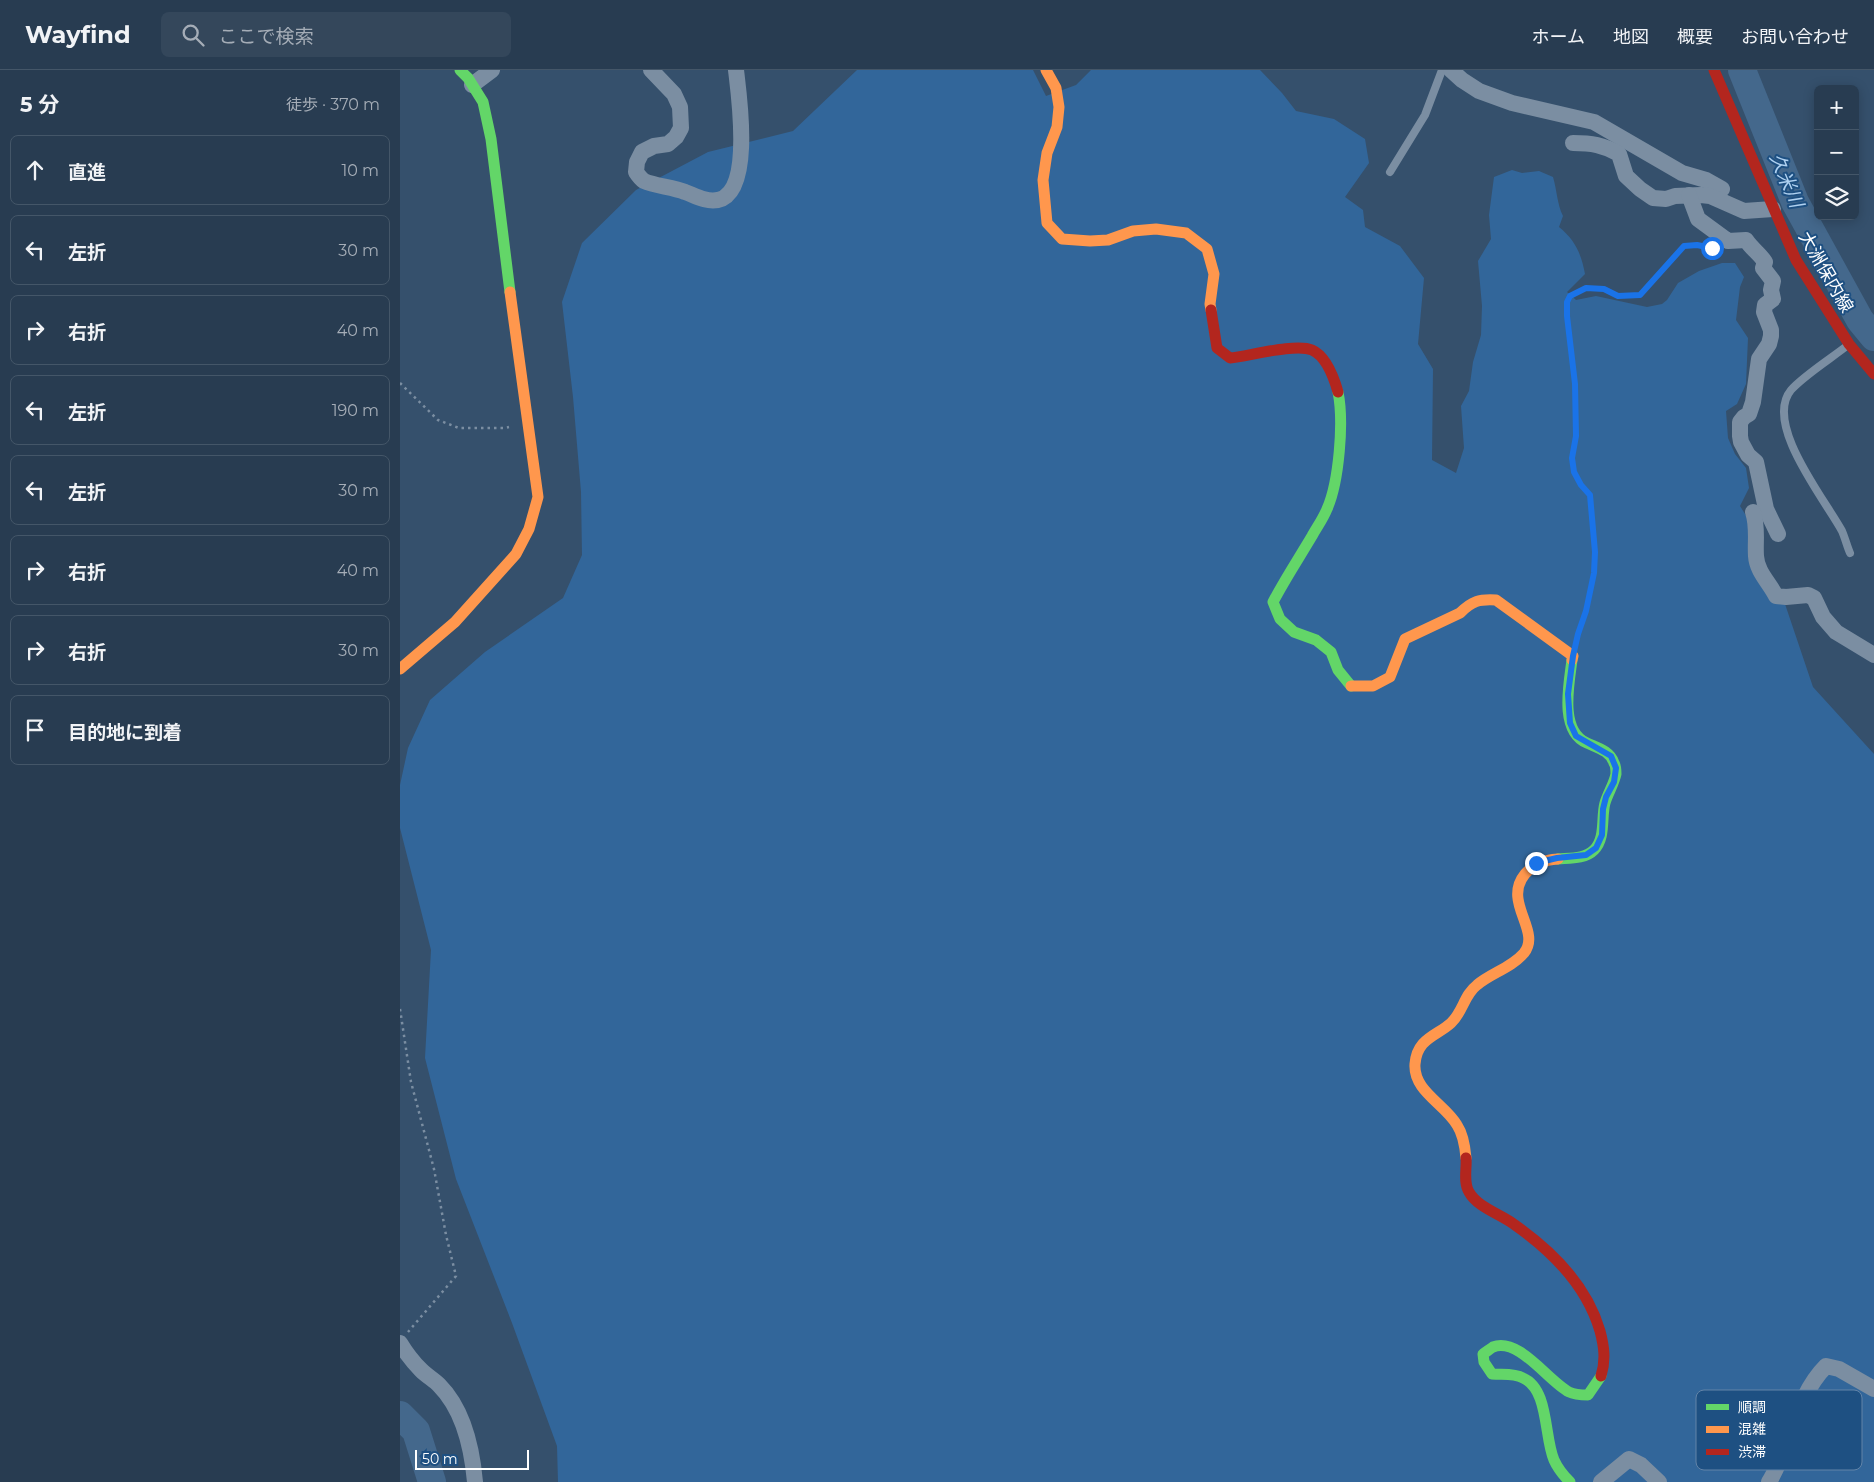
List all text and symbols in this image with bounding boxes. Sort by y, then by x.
search box [161,12,511,57]
text: Wayfind [25,20,131,49]
icon: search [179,21,207,49]
text: ここで検索 [219,25,314,48]
text: ホーム [1532,26,1585,48]
text: 地図 [1613,26,1649,48]
text: 概要 [1677,26,1713,48]
text: お問い合わせ [1741,26,1849,48]
map controls [1814,85,1859,220]
button: + [1814,85,1859,130]
text: 5 分 [20,92,59,117]
text: 徒歩 · 370 m [286,95,380,114]
button: − [1814,130,1859,175]
water label: 久米川 [1765,149,1809,213]
icon: ahead [21,156,49,184]
text: 直進 [68,161,106,184]
text: 10 m [341,161,379,180]
button: layers [1814,175,1859,220]
street label: 大洲保内線 [1794,228,1858,316]
icon: left [21,236,49,264]
route start [1701,237,1724,260]
text: 左折 [68,241,106,264]
text: 30 m [338,241,379,260]
icon: right [21,316,49,344]
text: 右折 [68,321,106,344]
text: 40 m [337,321,379,340]
icon: left [21,396,49,424]
text: 左折 [68,401,106,424]
text: 190 m [332,401,379,420]
icon: left [21,476,49,504]
text: 左折 [68,481,106,504]
text: 30 m [338,481,379,500]
icon: right [21,556,49,584]
text: 右折 [68,561,106,584]
text: 40 m [337,561,379,580]
icon: right [21,636,49,664]
text: 右折 [68,641,106,664]
text: 30 m [338,641,379,660]
icon: arrive [21,716,49,744]
text: 目的地に到着 [68,721,182,744]
route end [1525,852,1548,875]
legend [1696,1390,1862,1470]
text: 順調 [1738,1398,1766,1416]
text: 混雑 [1738,1420,1766,1438]
text: 渋滞 [1738,1443,1766,1461]
scale bar [415,1447,529,1470]
text: 50 m [422,1450,458,1468]

